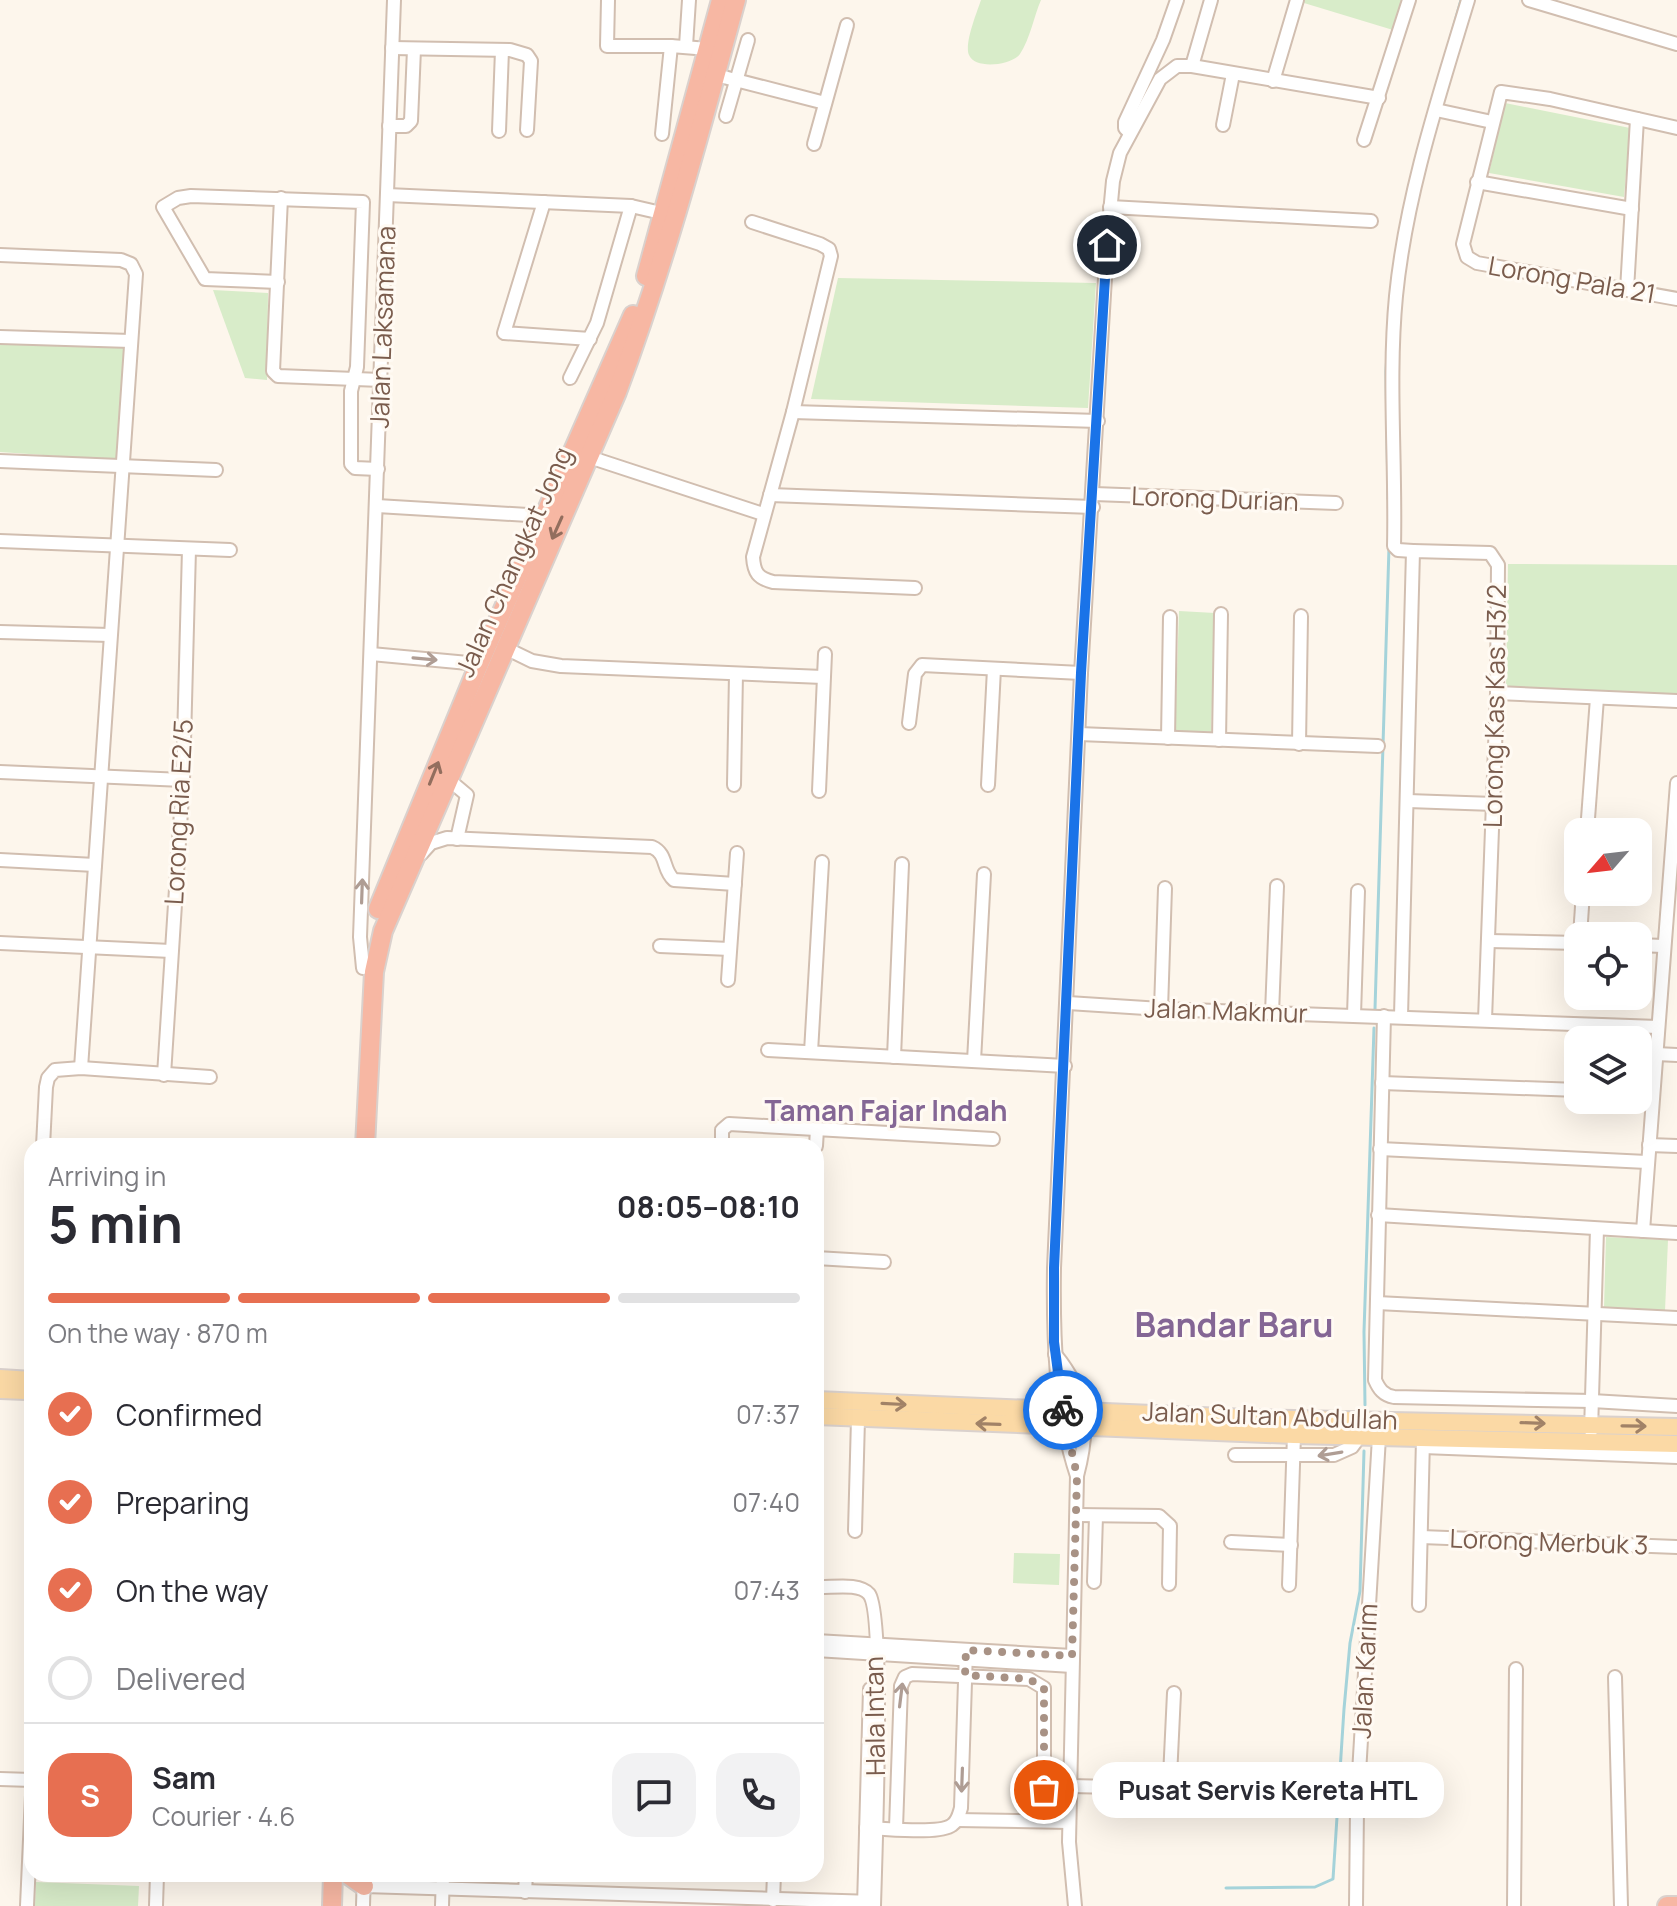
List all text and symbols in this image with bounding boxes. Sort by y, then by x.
pin [1073,211,1141,279]
icon: home [1085,223,1129,267]
street label: Jalan Laksamana [360,225,404,429]
street label: Lorong Pala 21 [1486,247,1659,311]
street label: Jalan Changkat Jong [446,441,580,682]
street label: Lorong Durian [1131,477,1299,519]
one-way arrow [548,515,563,540]
street label: Lorong Kas Kas H3/2 [1474,584,1514,828]
one-way arrow [411,652,438,667]
street label: Lorong Ria E2/5 [155,718,201,906]
one-way arrow [428,761,442,786]
north arrow [1564,818,1652,906]
map controls [1564,818,1652,1114]
one-way arrow [355,878,370,905]
button: locate [1564,922,1652,1010]
street label: Jalan Makmur [1144,989,1308,1031]
button: layers [1564,1026,1652,1114]
district label: Taman Fajar Indah [765,1091,1007,1129]
text: Arriving in [48,1158,166,1194]
text: 08:05–08:10 [617,1186,800,1227]
text: 5 min [48,1188,183,1259]
district label: Bandar Baru [1135,1301,1333,1347]
text: On the way · 870 m [48,1315,268,1351]
courier [1023,1370,1103,1450]
icon: bike [1041,1388,1085,1432]
icon: check [48,1392,92,1436]
street label: Jalan Sultan Abdullah [1142,1393,1398,1437]
text: Confirmed [116,1394,263,1435]
text: 07:37 [736,1396,800,1432]
one-way arrow [880,1396,907,1411]
one-way arrow [1519,1416,1546,1431]
one-way arrow [975,1417,1002,1432]
one-way arrow [1620,1418,1647,1434]
one-way arrow [1318,1447,1343,1462]
icon: check [48,1480,92,1524]
text: Preparing [116,1482,250,1523]
text: 07:40 [732,1484,800,1520]
street label: Lorong Merbuk 3 [1449,1520,1649,1562]
icon: check [48,1568,92,1612]
text: On the way [116,1570,269,1611]
text: 07:43 [734,1572,800,1608]
street label: Jalan Karim [1342,1603,1386,1739]
street label: Hala Intan [855,1656,893,1776]
text: Delivered [116,1658,246,1699]
one-way arrow [894,1682,909,1708]
button: chat [612,1753,696,1837]
button: phone [716,1753,800,1837]
pin [1010,1756,1078,1824]
text: Sam [152,1757,216,1798]
callout: Pusat Servis Kereta HTL [1092,1762,1444,1818]
one-way arrow [954,1766,969,1793]
icon: bag [1022,1768,1066,1812]
text: Pusat Servis Kereta HTL [1118,1772,1418,1808]
text: S [80,1775,100,1816]
text: Courier · 4.6 [152,1798,295,1834]

